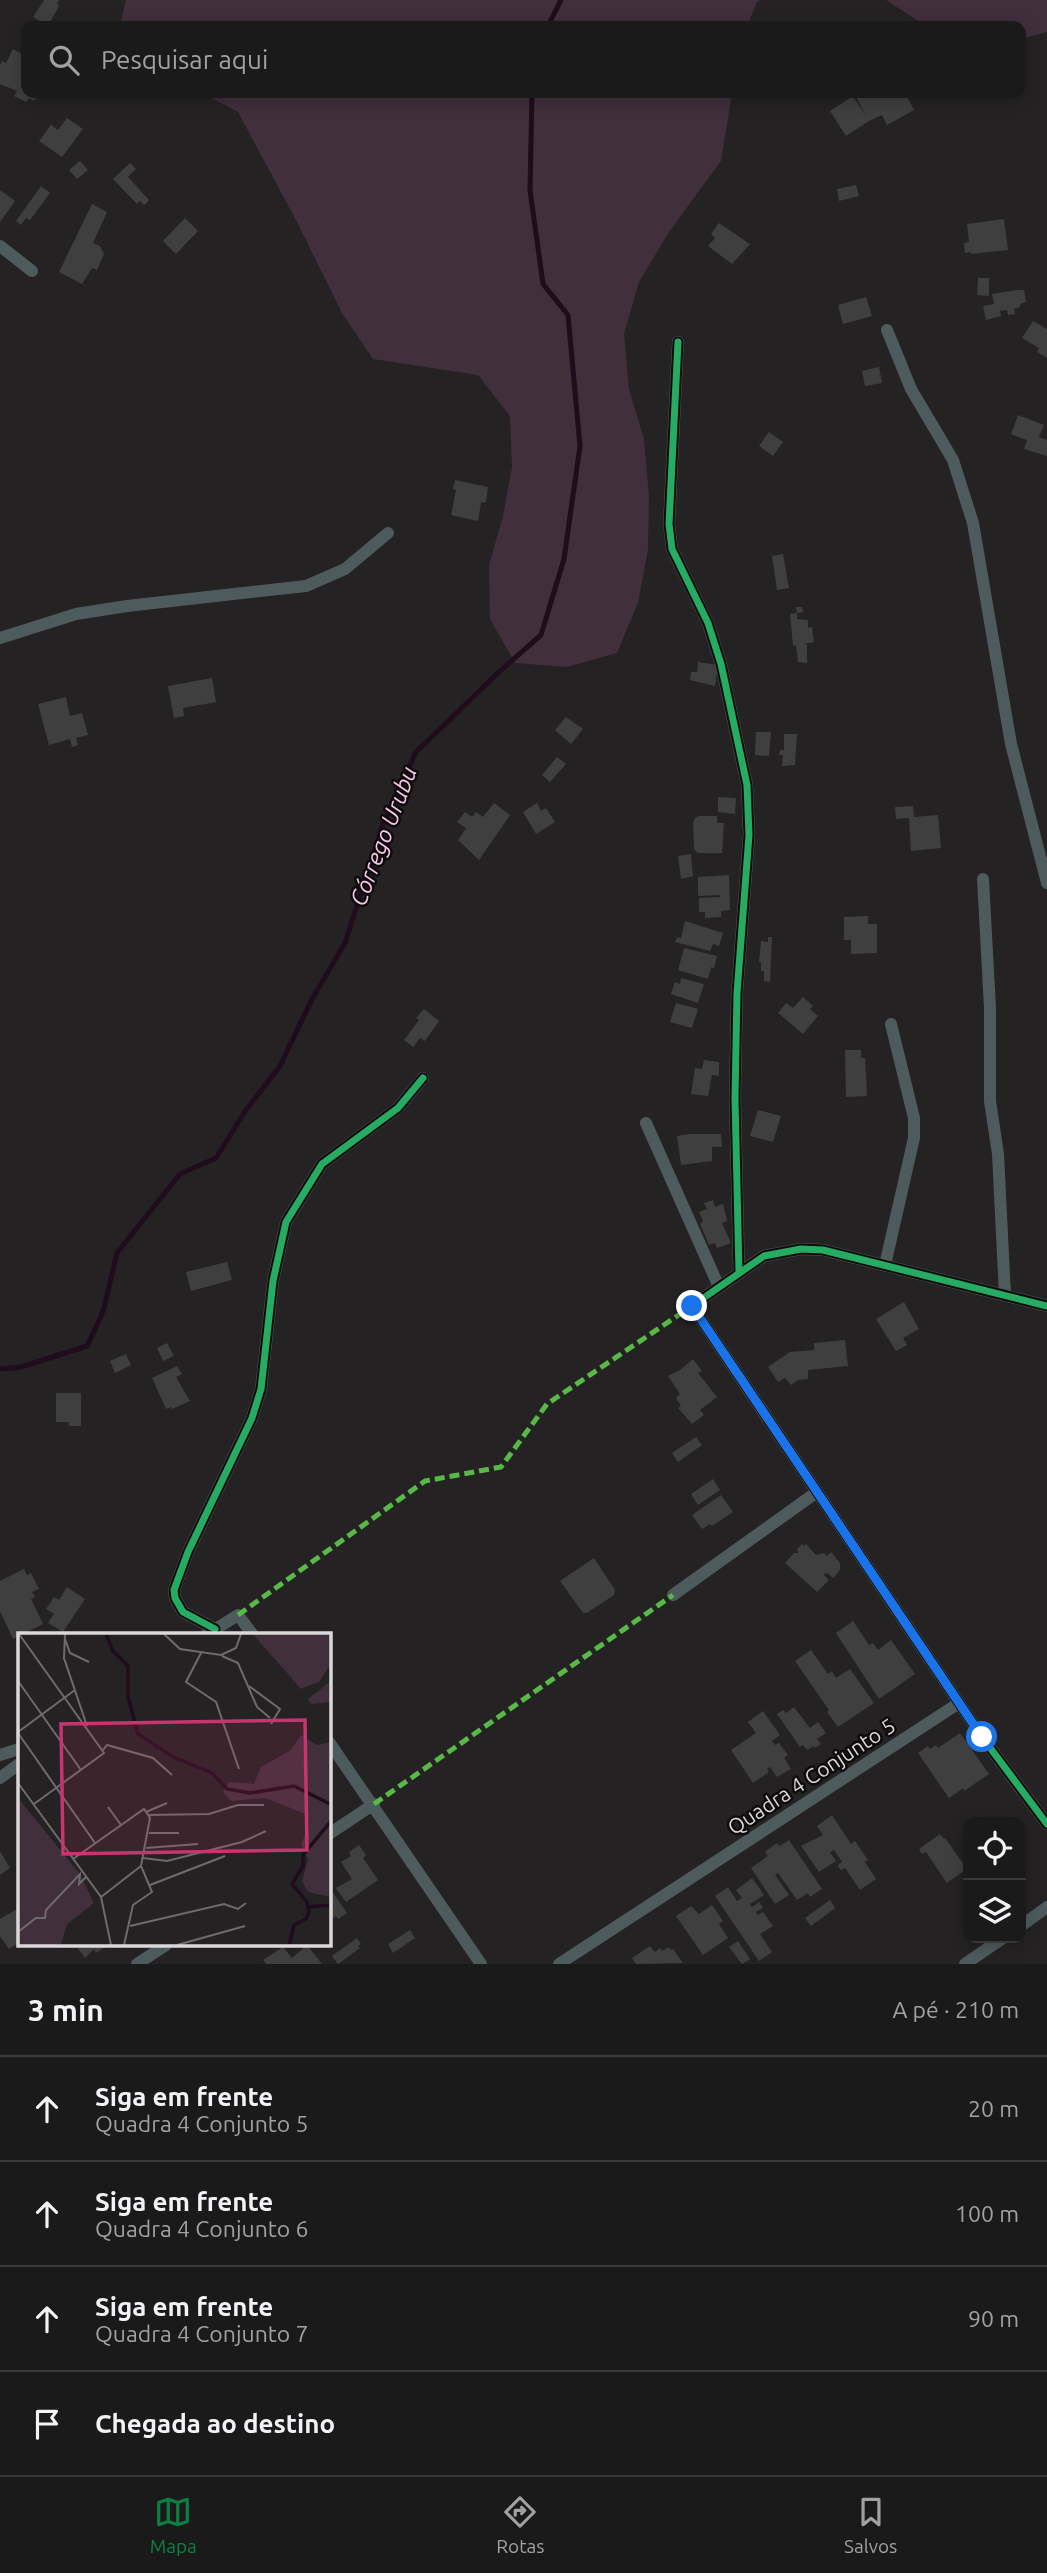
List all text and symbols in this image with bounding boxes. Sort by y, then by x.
search box [21,21,1026,98]
icon: search [45,41,83,79]
text: Pesquisar aqui [101,45,268,74]
water label: Córrego Urubu [345,763,421,909]
route end [676,1290,707,1321]
inset map [18,1633,331,1946]
street label: Quadra 4 Conjunto 5 [723,1713,899,1839]
route start [966,1721,997,1752]
map controls [963,1817,1026,1943]
button: locate [963,1817,1026,1880]
button: layers [963,1880,1026,1943]
text: 3 min [28,1993,104,2027]
text: A pé · 210 m [892,1997,1019,2022]
text: Siga em frente [95,2082,273,2111]
icon: ahead [28,2090,66,2128]
text: 20 m [968,2096,1019,2121]
text: Quadra 4 Conjunto 5 [95,2111,309,2136]
text: Siga em frente [95,2187,273,2216]
icon: ahead [28,2195,66,2233]
text: 100 m [955,2201,1019,2226]
text: Quadra 4 Conjunto 6 [95,2216,309,2241]
text: Siga em frente [95,2292,273,2321]
icon: ahead [28,2300,66,2338]
text: 90 m [968,2306,1019,2331]
text: Quadra 4 Conjunto 7 [95,2321,309,2346]
icon: arrive [28,2405,66,2443]
text: Chegada ao destino [95,2409,335,2438]
tab: Mapa [150,2493,197,2557]
tab: Rotas [496,2493,545,2557]
tab: Salvos [844,2493,897,2557]

